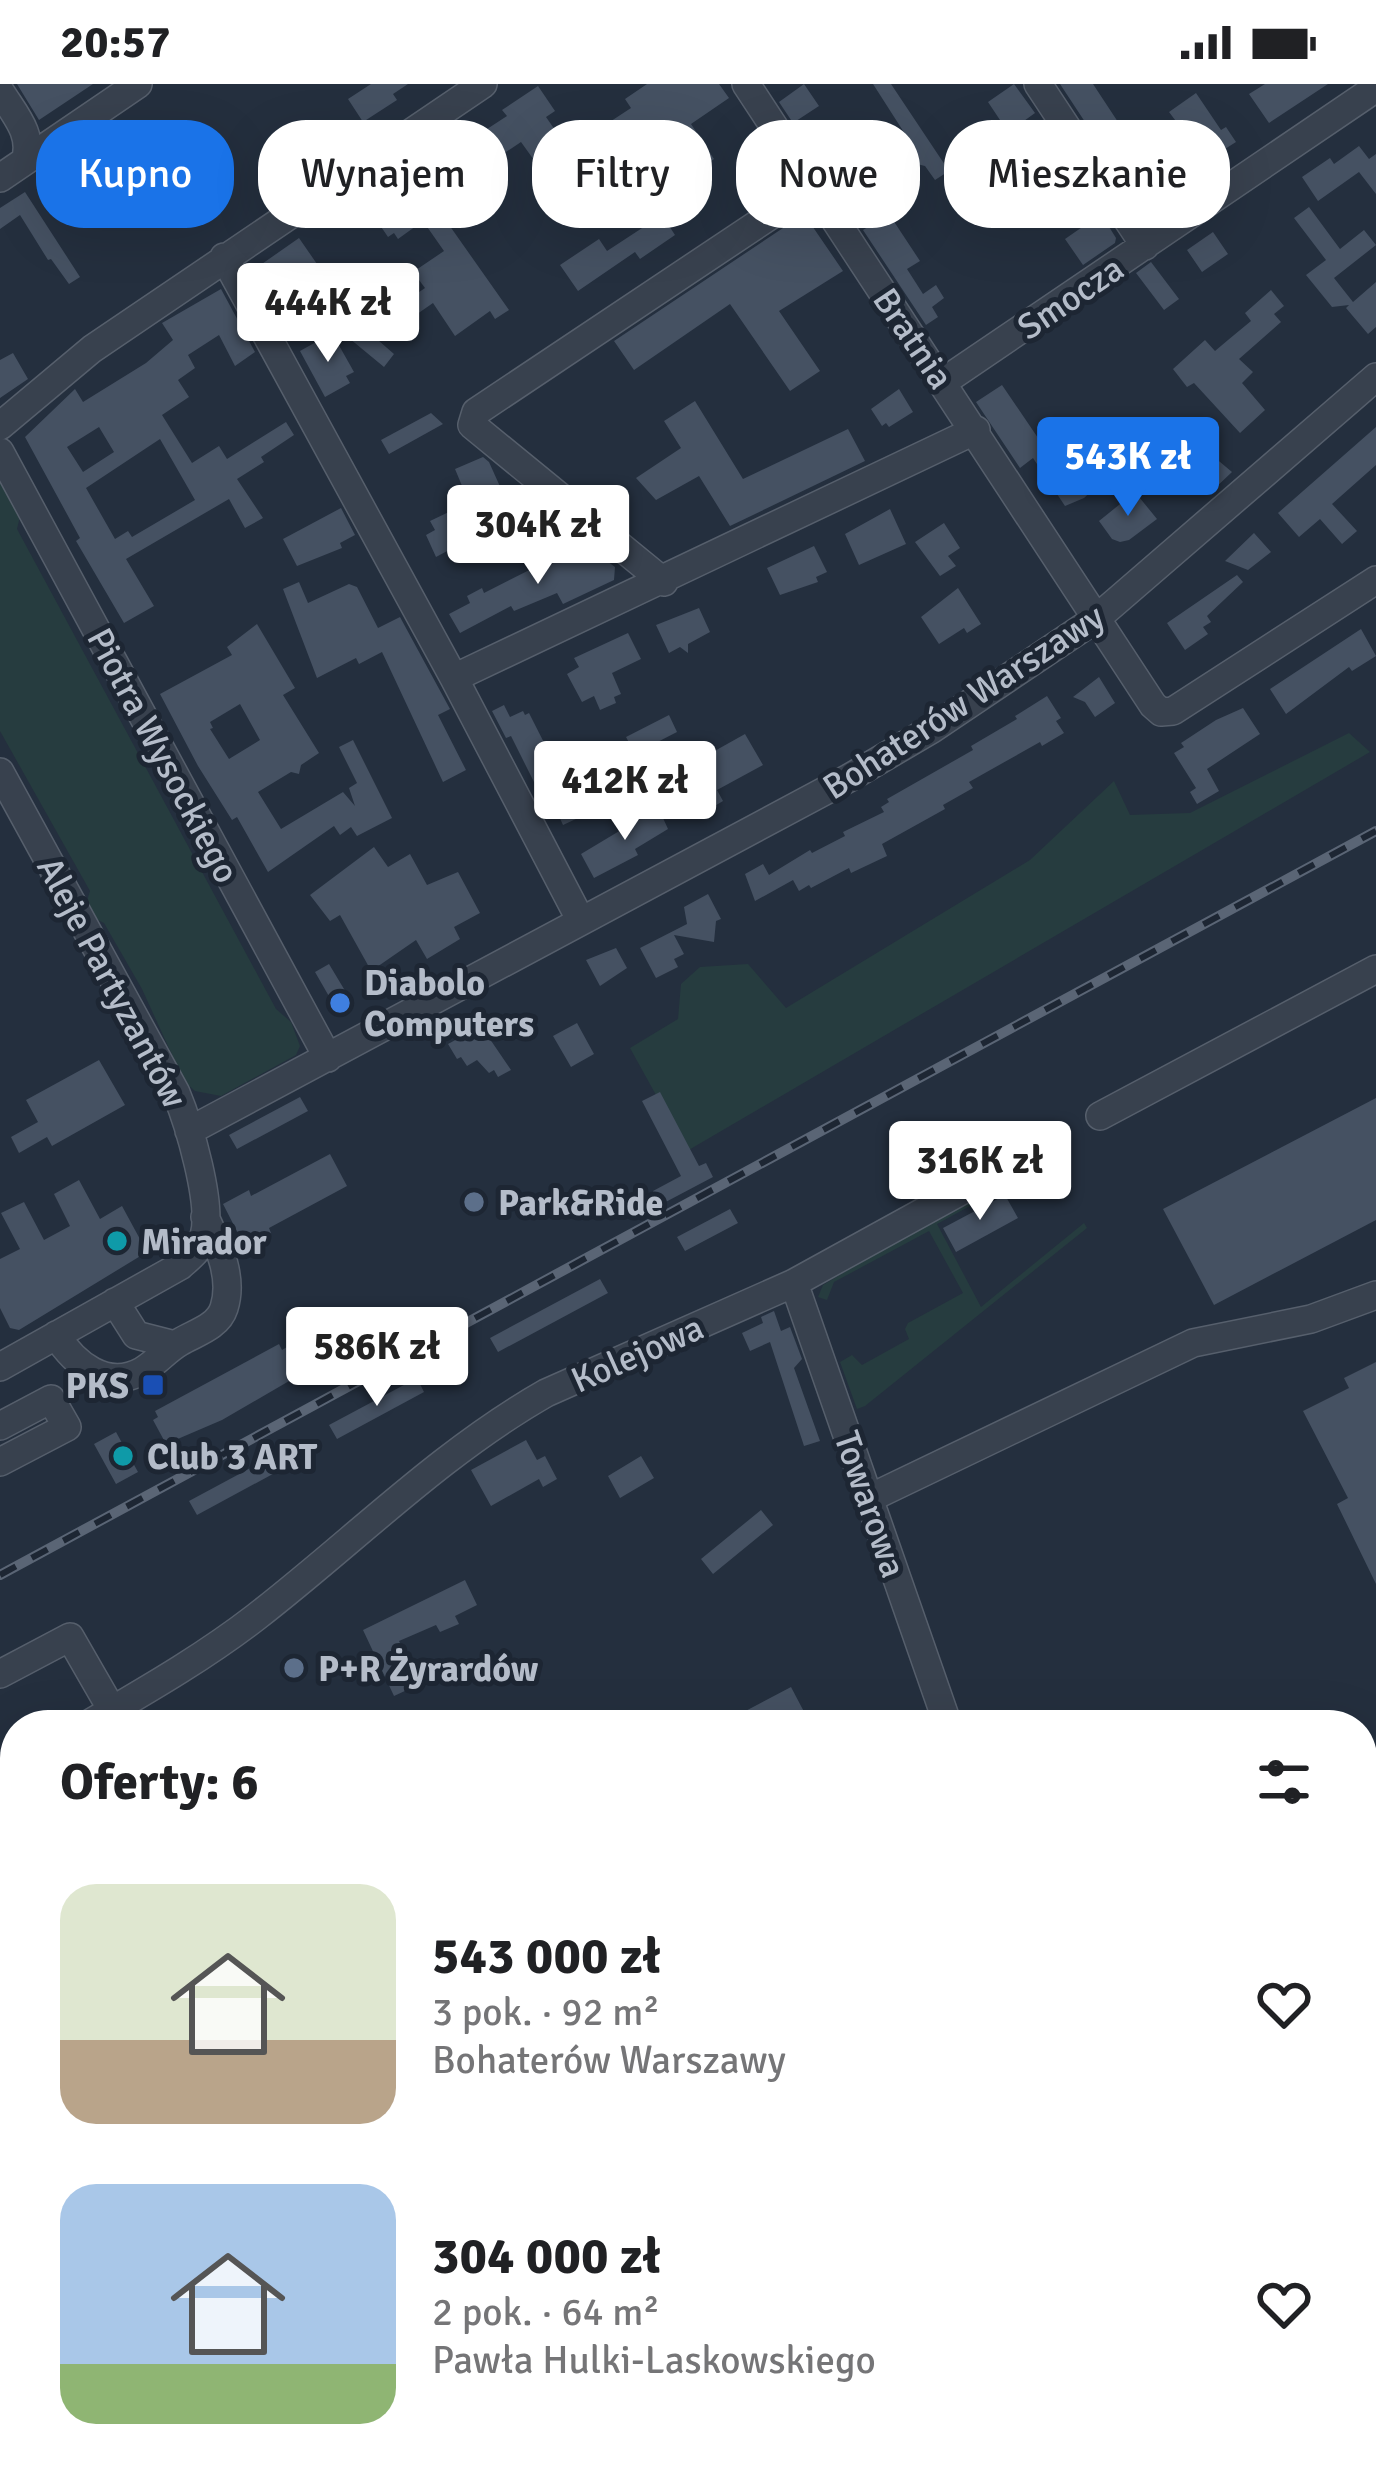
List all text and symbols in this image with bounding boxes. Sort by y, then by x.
text: 20:57 [60,15,170,70]
chip: Kupno [36,120,234,228]
chip: Wynajem [258,120,508,228]
chip: Filtry [532,120,712,228]
chip: Nowe [736,120,920,228]
chip: Mieszkanie [944,120,1230,228]
street label: Smocza [1009,246,1133,350]
pin: 444K zł [217,263,439,365]
text: 444K zł [264,278,392,326]
street label: Bratnia [863,280,963,398]
pin: 543K zł [1017,417,1239,519]
text: 543K zł [1064,432,1192,480]
pin: 304K zł [427,485,649,587]
text: 304K zł [474,500,602,548]
street label: Bohaterów Warszawy [815,594,1113,810]
street label: Piotra Wysockiego [77,620,249,891]
pin: 412K zł [514,741,736,843]
text: 412K zł [561,756,689,804]
street label: Aleje Partyzantów [27,849,197,1116]
place label: Diabolo Computers [364,961,534,1047]
marker: Diabolo Computers [327,990,353,1016]
pin: 316K zł [869,1121,1091,1223]
text: 316K zł [916,1136,1044,1184]
place label: Park&Ride [498,1181,663,1226]
marker: Park&Ride [461,1189,487,1215]
place label: Mirador [141,1220,267,1265]
marker: Mirador [104,1228,130,1254]
street label: Kolejowa [564,1305,711,1403]
pin: 586K zł [266,1307,488,1409]
text: 586K zł [313,1322,441,1370]
place label: PKS [65,1364,129,1409]
marker: PKS [140,1372,166,1398]
street label: Towarowa [824,1425,916,1584]
place label: Club 3 ART [147,1435,318,1480]
marker: Club 3 ART [110,1443,136,1469]
place label: P+R Żyrardów [318,1647,539,1692]
marker: P+R Żyrardów [281,1655,307,1681]
icon: filters [1251,1749,1317,1815]
text: Oferty: 6 [60,1751,259,1814]
text: 543 000 zł [432,1925,661,1988]
icon: home [156,1932,300,2076]
icon: heart [1251,1971,1317,2037]
text: 3 pok. · 92 m² [432,1988,660,2036]
text: Bohaterów Warszawy [432,2036,786,2084]
text: 304 000 zł [432,2225,661,2288]
icon: home [156,2232,300,2376]
icon: heart [1251,2271,1317,2337]
text: 2 pok. · 64 m² [432,2288,660,2336]
text: Pawła Hulki-Laskowskiego [432,2336,876,2384]

